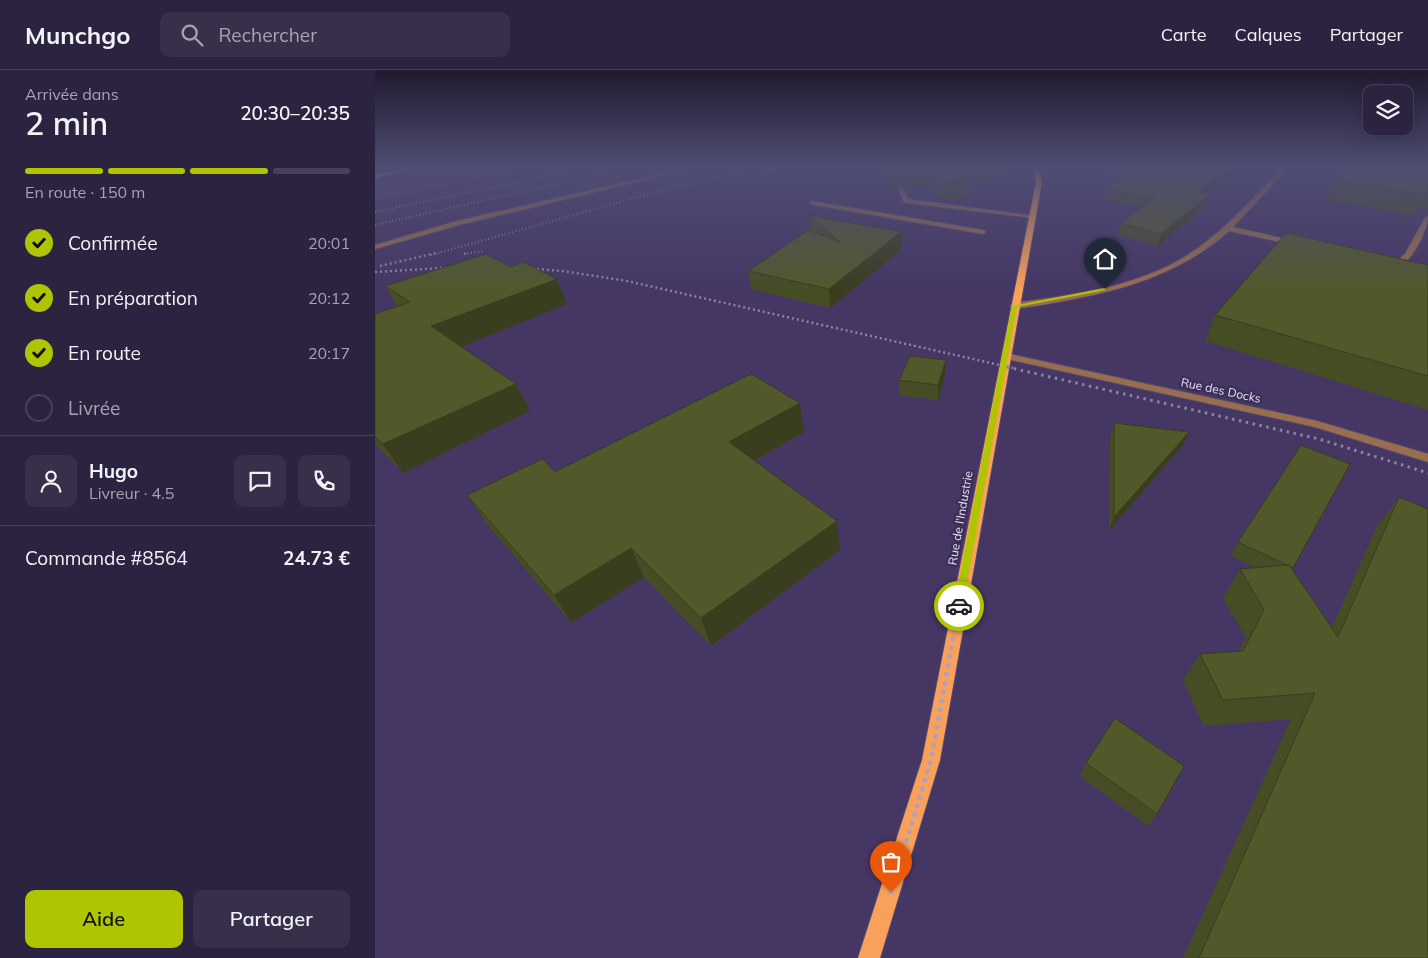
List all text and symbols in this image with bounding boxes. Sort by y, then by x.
search box [160,12,510,57]
text: Munchgo [25,20,130,50]
icon: search [178,21,206,49]
text: Rechercher [218,23,317,47]
text: Carte [1161,23,1207,46]
text: Calques [1235,23,1302,46]
text: Partager [1330,23,1403,46]
text: Arrivée dans [25,84,119,104]
map controls [1363,85,1413,135]
button: layers [1363,85,1413,135]
text: 20:30–20:35 [240,101,350,125]
text: 2 min [25,103,108,143]
text: En route · 150 m [25,182,145,202]
icon: check [25,229,53,257]
text: Confirmée [68,231,157,255]
text: 20:01 [308,233,350,253]
pin [1084,238,1126,289]
icon: home [1091,245,1119,273]
icon: check [25,284,53,312]
text: En préparation [68,286,198,310]
text: 20:12 [308,288,350,308]
icon: check [25,339,53,367]
text: En route [68,341,141,365]
text: 20:17 [308,343,350,363]
street label: Rue des Docks [1180,374,1262,406]
text: Livrée [68,396,120,420]
button: person [25,455,77,507]
button: chat [234,455,286,507]
button: phone [298,455,350,507]
text: Hugo [89,459,138,483]
street label: Rue de l'Industrie [944,470,976,566]
text: Livreur · 4.5 [89,483,174,503]
text: Commande #8564 [25,546,188,570]
text: 24.73 € [283,546,350,570]
courier [934,581,984,631]
icon: car [945,592,973,620]
pin [870,841,912,892]
icon: bag [877,848,905,876]
button: Aide [25,890,183,948]
button: Partager [193,890,350,948]

